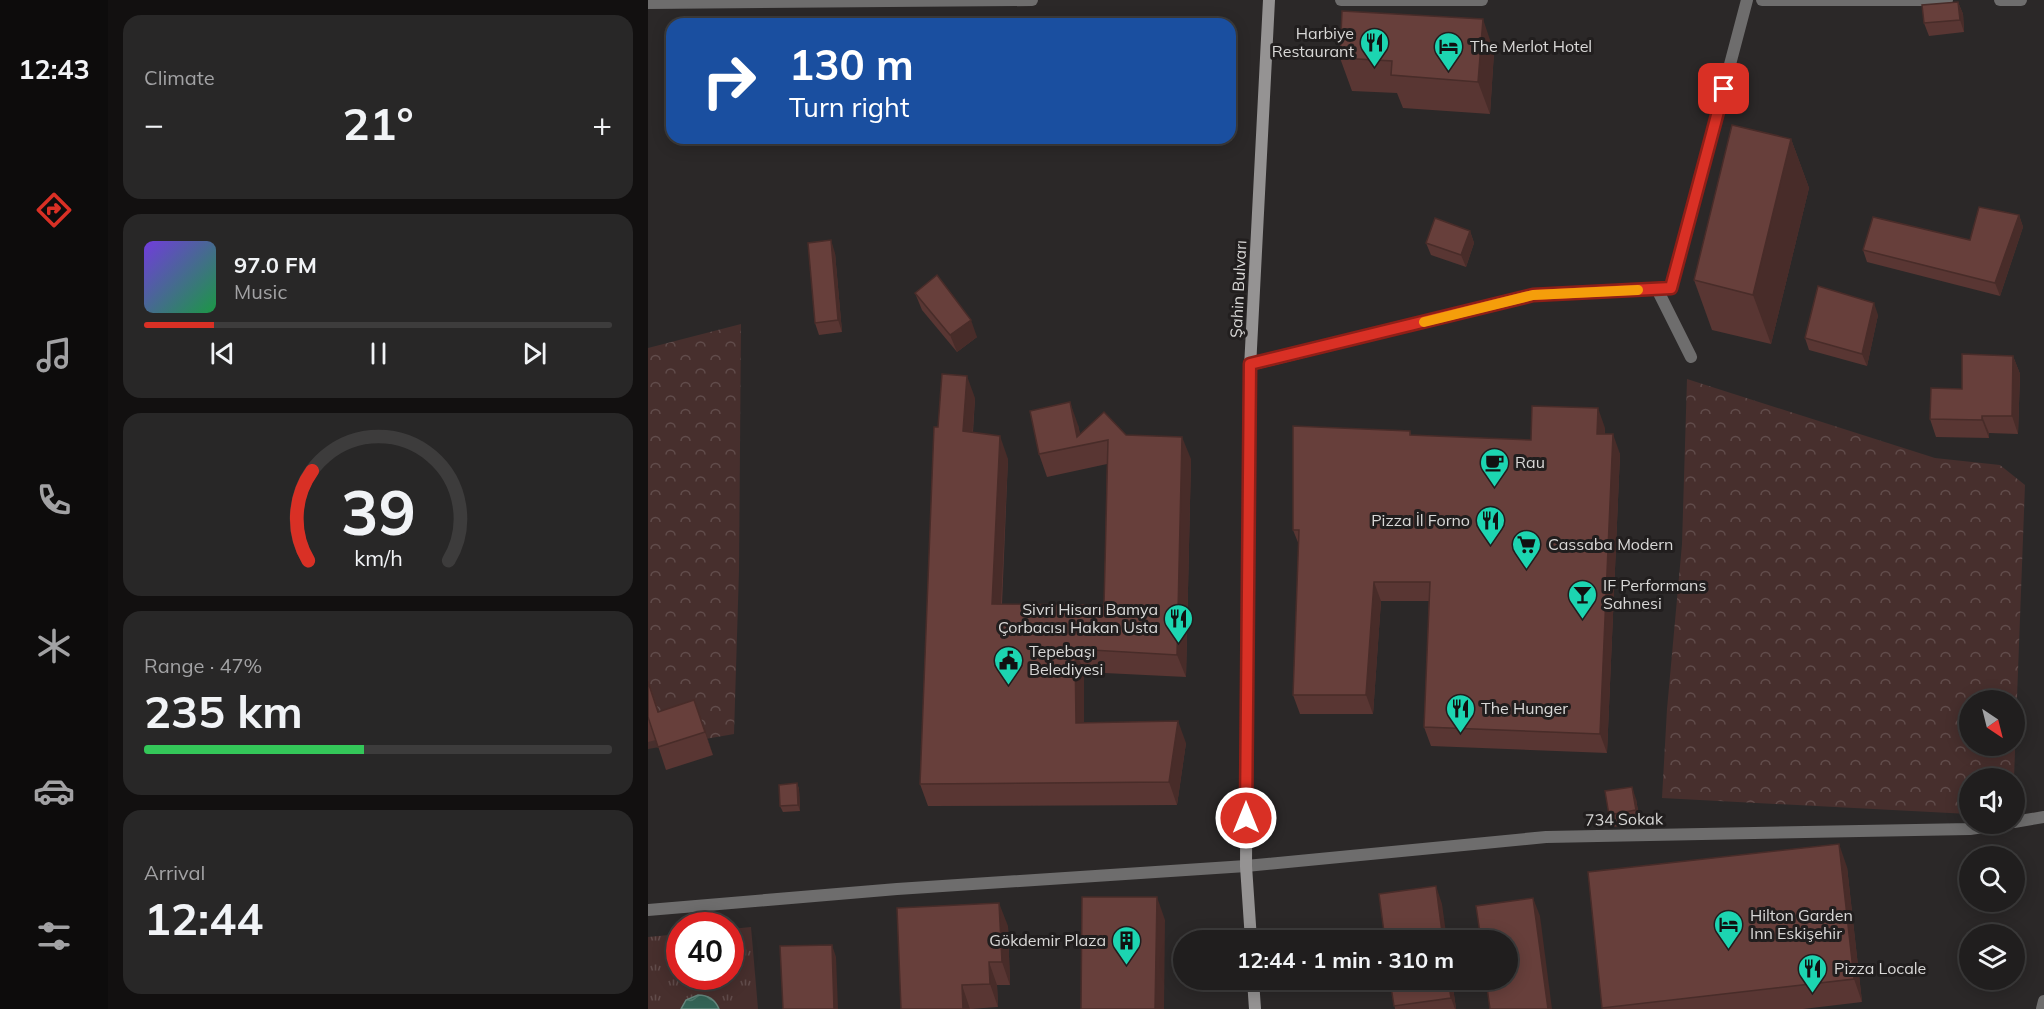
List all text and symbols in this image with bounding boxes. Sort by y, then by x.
place label: Harbiye Restaurant [1272,23,1354,61]
restaurant icon: Harbiye Restaurant [1359,26,1391,68]
hotel icon: The Merlot Hotel [1433,30,1465,72]
place label: The Merlot Hotel [1470,36,1592,56]
text: 130 m [789,38,914,91]
icon: right [690,42,768,120]
text: 12:43 [18,52,90,86]
pin [1698,63,1749,114]
text: Climate [144,65,215,90]
icon: arrive [1707,72,1740,105]
text: Turn right [789,90,909,124]
text: 21° [342,95,414,151]
text: − [144,103,164,144]
text: + [592,103,612,144]
icon: directions [33,189,75,231]
street label: Şahin Bulvarı [1225,240,1251,338]
text: 97.0 FM [234,251,317,279]
text: Music [234,279,287,304]
icon: music [33,334,75,376]
icon: previous [206,337,239,370]
icon: pause [362,337,395,370]
icon: next [518,337,551,370]
cafe icon: Rau [1478,446,1510,488]
place label: Rau [1515,452,1545,472]
text: 39 [341,473,415,552]
icon: phone [33,479,75,521]
restaurant icon: Pizza İl Forno [1475,504,1507,546]
place label: Pizza İl Forno [1371,510,1470,530]
supermarket icon: Cassaba Modern [1511,528,1543,570]
place label: Cassaba Modern [1548,534,1673,554]
text: km/h [354,545,402,572]
place label: IF Performans Sahnesi [1603,575,1706,613]
bar icon: IF Performans Sahnesi [1566,578,1598,620]
place label: Sivri Hisarı Bamya Çorbacısı Hakan Usta [998,599,1158,637]
restaurant icon: Sivri Hisarı Bamya Çorbacısı Hakan Usta [1163,602,1195,644]
icon: climate [33,625,75,667]
place label: Tepebaşı Belediyesi [1029,641,1103,679]
public building icon: Tepebaşı Belediyesi [992,644,1024,686]
text: Range · 47% [144,653,262,678]
text: 235 km [144,683,303,739]
north arrow [1959,690,2025,756]
map controls [1959,690,2025,990]
restaurant icon: The Hunger [1444,692,1476,734]
place label: The Hunger [1481,698,1568,718]
button: sound [1959,768,2025,834]
icon: car [33,770,75,812]
position arrow [1214,786,1278,850]
street label: 734 Sokak [1585,808,1664,830]
button: search [1959,846,2025,912]
text: Arrival [144,860,205,885]
text: 12:44 [144,890,263,946]
place label: Hilton Garden Inn Eskişehir [1750,905,1853,943]
hotel icon: Hilton Garden Inn Eskişehir [1713,908,1745,950]
speed limit sign: 40 [666,912,744,990]
icon: filters [33,915,75,957]
building icon: Gökdemir Plaza [1111,924,1143,966]
button: layers [1959,924,2025,990]
place label: Gökdemir Plaza [989,930,1106,950]
text: 12:44 · 1 min · 310 m [1237,946,1454,974]
restaurant icon: Pizza Locale [1797,952,1829,994]
place label: Pizza Locale [1834,958,1926,978]

